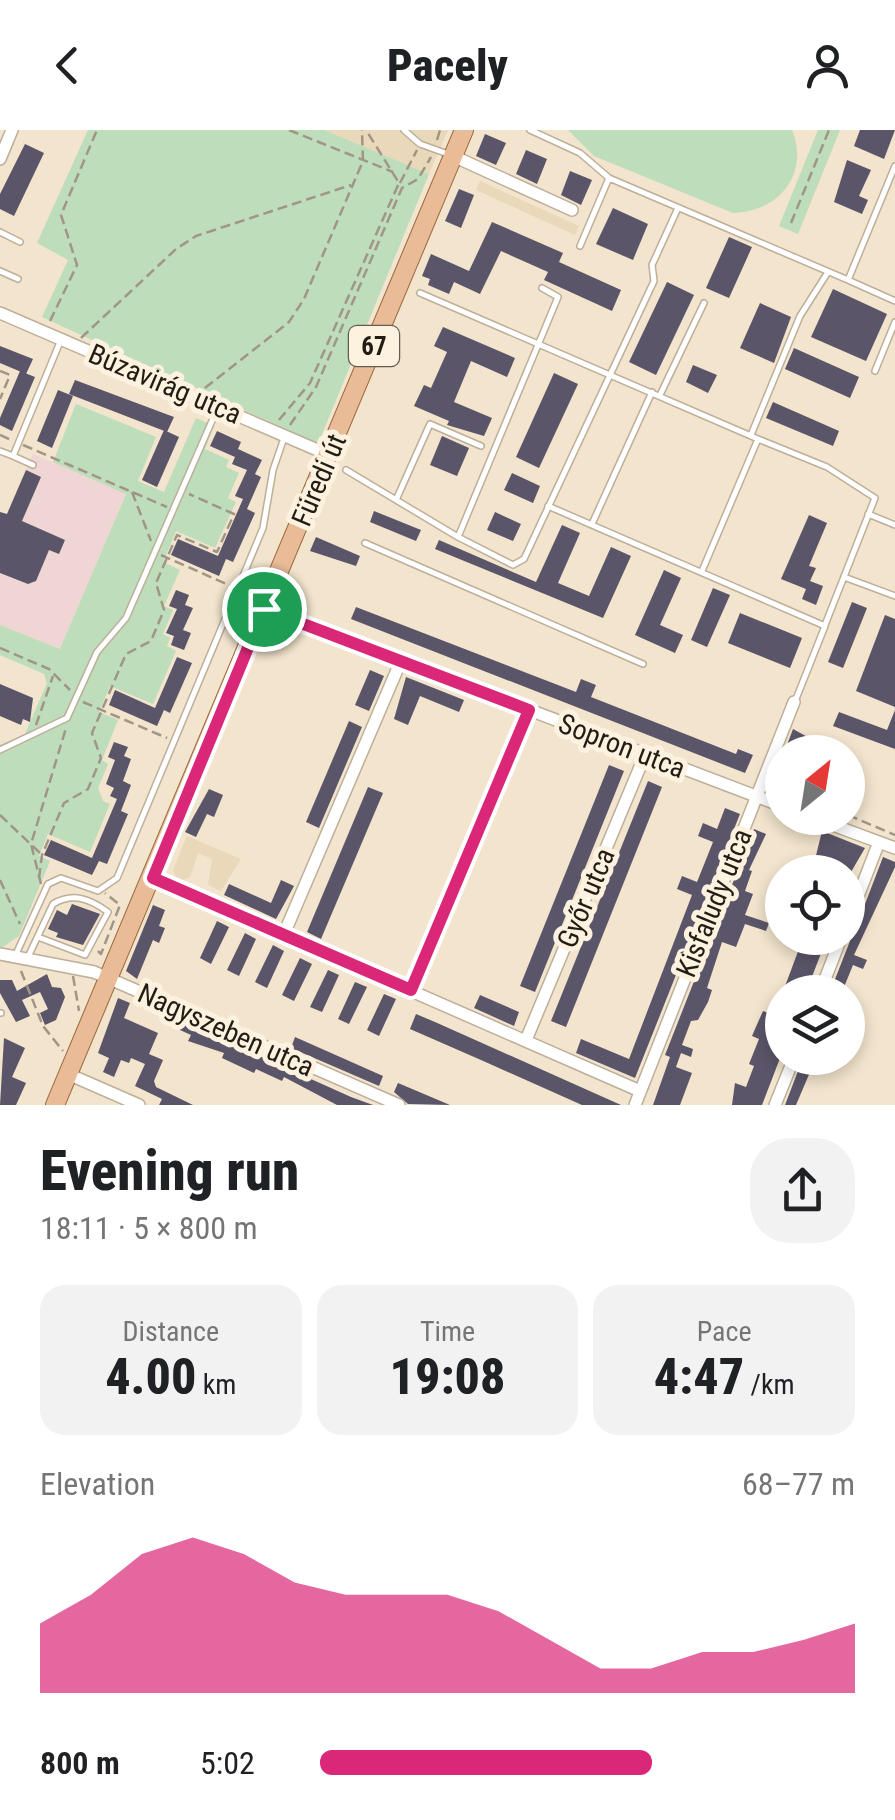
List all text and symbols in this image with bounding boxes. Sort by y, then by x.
icon: back [40,38,95,93]
icon: person [800,38,855,93]
text: Pacely [387,39,508,92]
road number: 67 [349,326,399,366]
street label: Búzavirág utca [84,337,246,431]
street label: Füredi út [285,429,353,531]
pin [222,567,307,652]
icon: arrive [237,582,292,637]
street label: Sopron utca [554,707,690,785]
north arrow [765,735,865,835]
map controls [765,735,865,1075]
street label: Kisfaludy utca [669,824,759,982]
street label: Győr utca [550,843,622,953]
button: locate [765,855,865,955]
button: layers [765,975,865,1075]
street label: Nagyszeben utca [133,976,319,1084]
button: share [750,1138,855,1243]
text: Evening run [40,1139,299,1203]
text: 18:11 · 5 × 800 m [40,1209,258,1247]
text: Distance [123,1315,219,1348]
text: Time [420,1315,475,1348]
text: Pace [697,1315,752,1348]
text: 4.00 [105,1348,196,1406]
text: 19:08 [390,1348,505,1406]
text: 4:47 [654,1348,744,1406]
text: km [196,1368,236,1401]
text: /km [744,1368,795,1401]
text: Elevation [40,1465,155,1503]
text: 68–77 m [742,1465,855,1503]
text: 800 m [40,1744,120,1782]
text: 5:02 [200,1744,255,1782]

